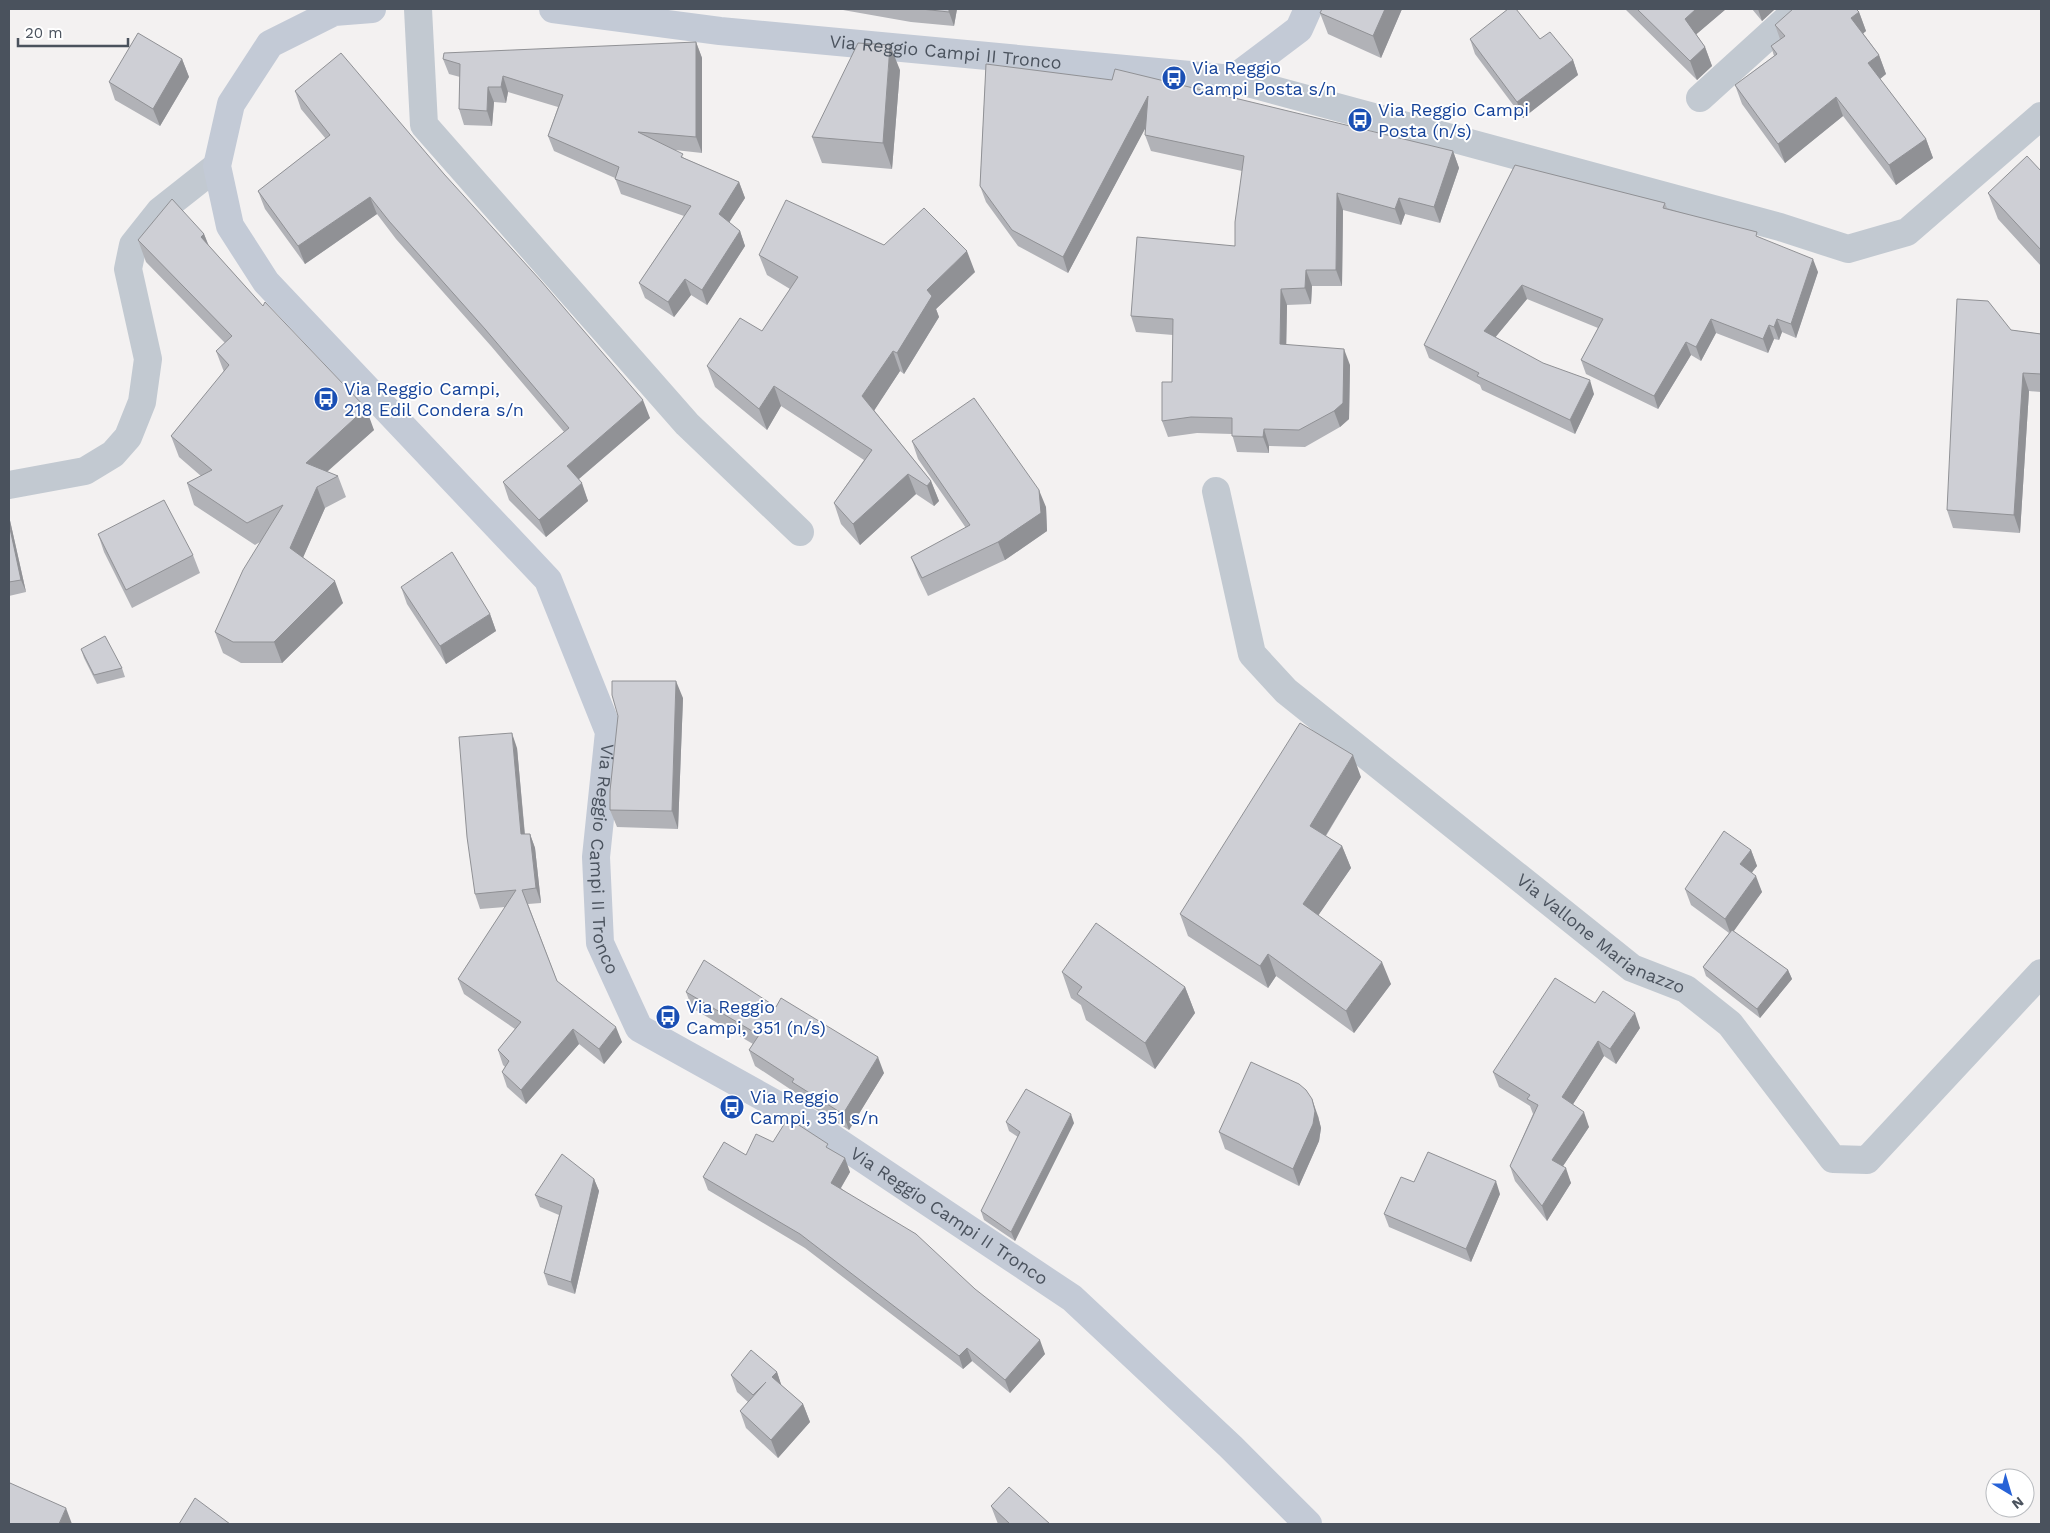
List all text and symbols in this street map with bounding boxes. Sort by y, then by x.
scale bar [18,15,128,47]
text: 20 m [25,24,63,42]
street label: Via Reggio Campi II Tronco [829,30,1063,73]
place label: Via Reggio Campi Posta s/n [1192,57,1337,99]
bus stop icon: Via Reggio Campi Posta s/n [1161,65,1187,91]
place label: Via Reggio Campi Posta (n/s) [1378,99,1529,141]
bus stop icon: Via Reggio Campi Posta (n/s) [1347,107,1373,133]
place label: Via Reggio Campi, 218 Edil Condera s/n [344,378,524,420]
bus stop icon: Via Reggio Campi, 218 Edil Condera s/n [313,386,339,412]
street label: Via Reggio Campi II Tronco [586,742,624,977]
street label: Via Vallone Marianazzo [1513,869,1688,998]
place label: Via Reggio Campi, 351 (n/s) [686,996,826,1038]
bus stop icon: Via Reggio Campi, 351 (n/s) [655,1004,681,1030]
place label: Via Reggio Campi, 351 s/n [750,1086,879,1128]
bus stop icon: Via Reggio Campi, 351 s/n [719,1094,745,1120]
street label: Via Reggio Campi II Tronco [846,1142,1052,1289]
north arrow [1985,1468,2035,1518]
text: N [2009,1494,2027,1513]

